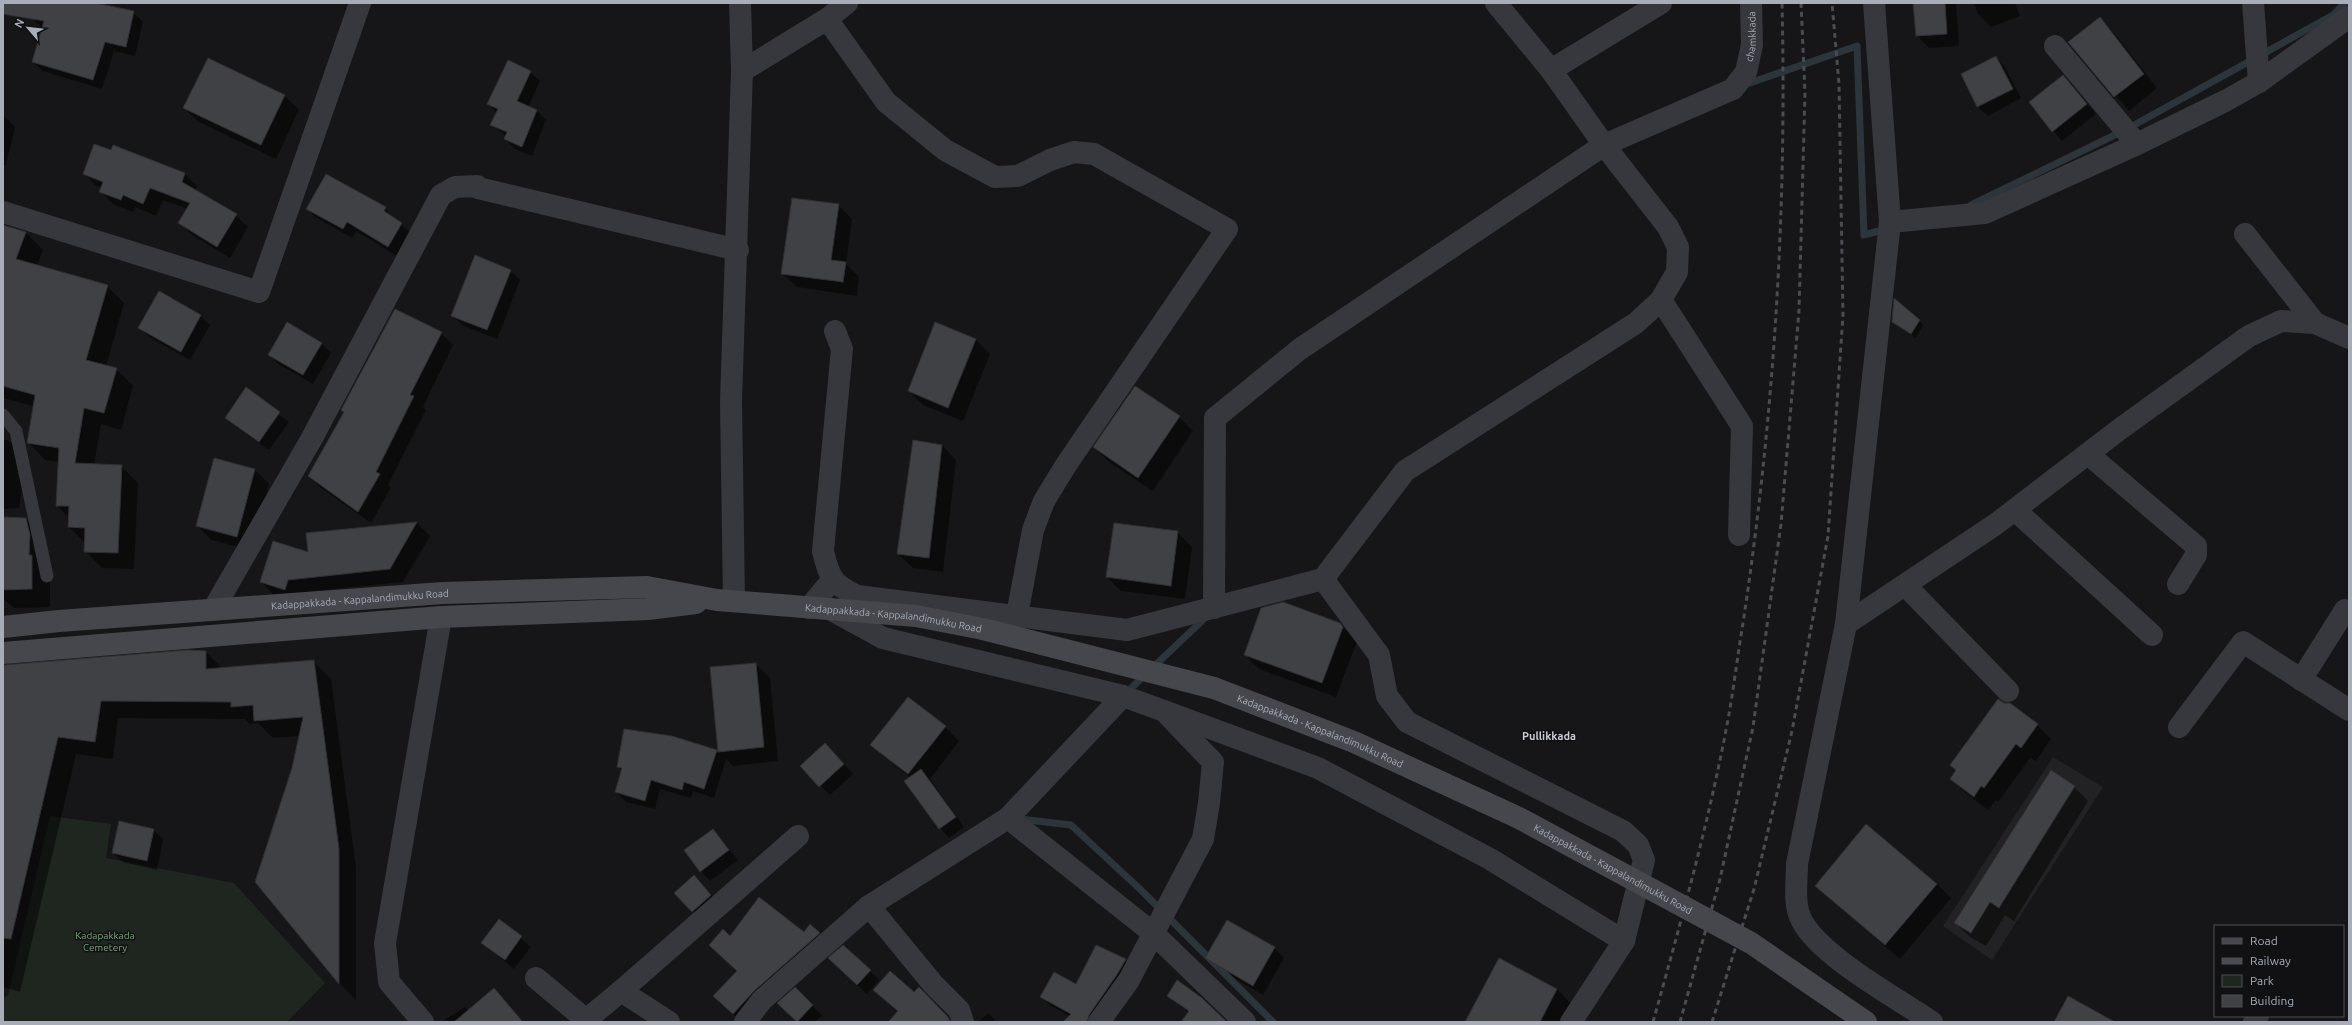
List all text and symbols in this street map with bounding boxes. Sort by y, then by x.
north arrow [8,8,48,48]
street label: chamkkada [1743,11,1758,63]
text: N [12,17,26,30]
street label: Kadappakkada - Kappalandimukku Road [271,588,449,612]
street label: Kadappakkada - Kappalandimukku Road [804,602,983,635]
street label: Kadappakkada - Kappalandimukku Road [1236,692,1405,770]
district label: Pullikkada [1522,730,1576,742]
street label: Kadappakkada - Kappalandimukku Road [1532,822,1694,916]
legend [2214,925,2344,1017]
park label: Kadapakkada Cemetery [75,930,135,953]
text: Road [2250,934,2278,947]
text: Railway [2250,954,2291,967]
text: Park [2250,974,2274,987]
text: Building [2250,994,2294,1007]

